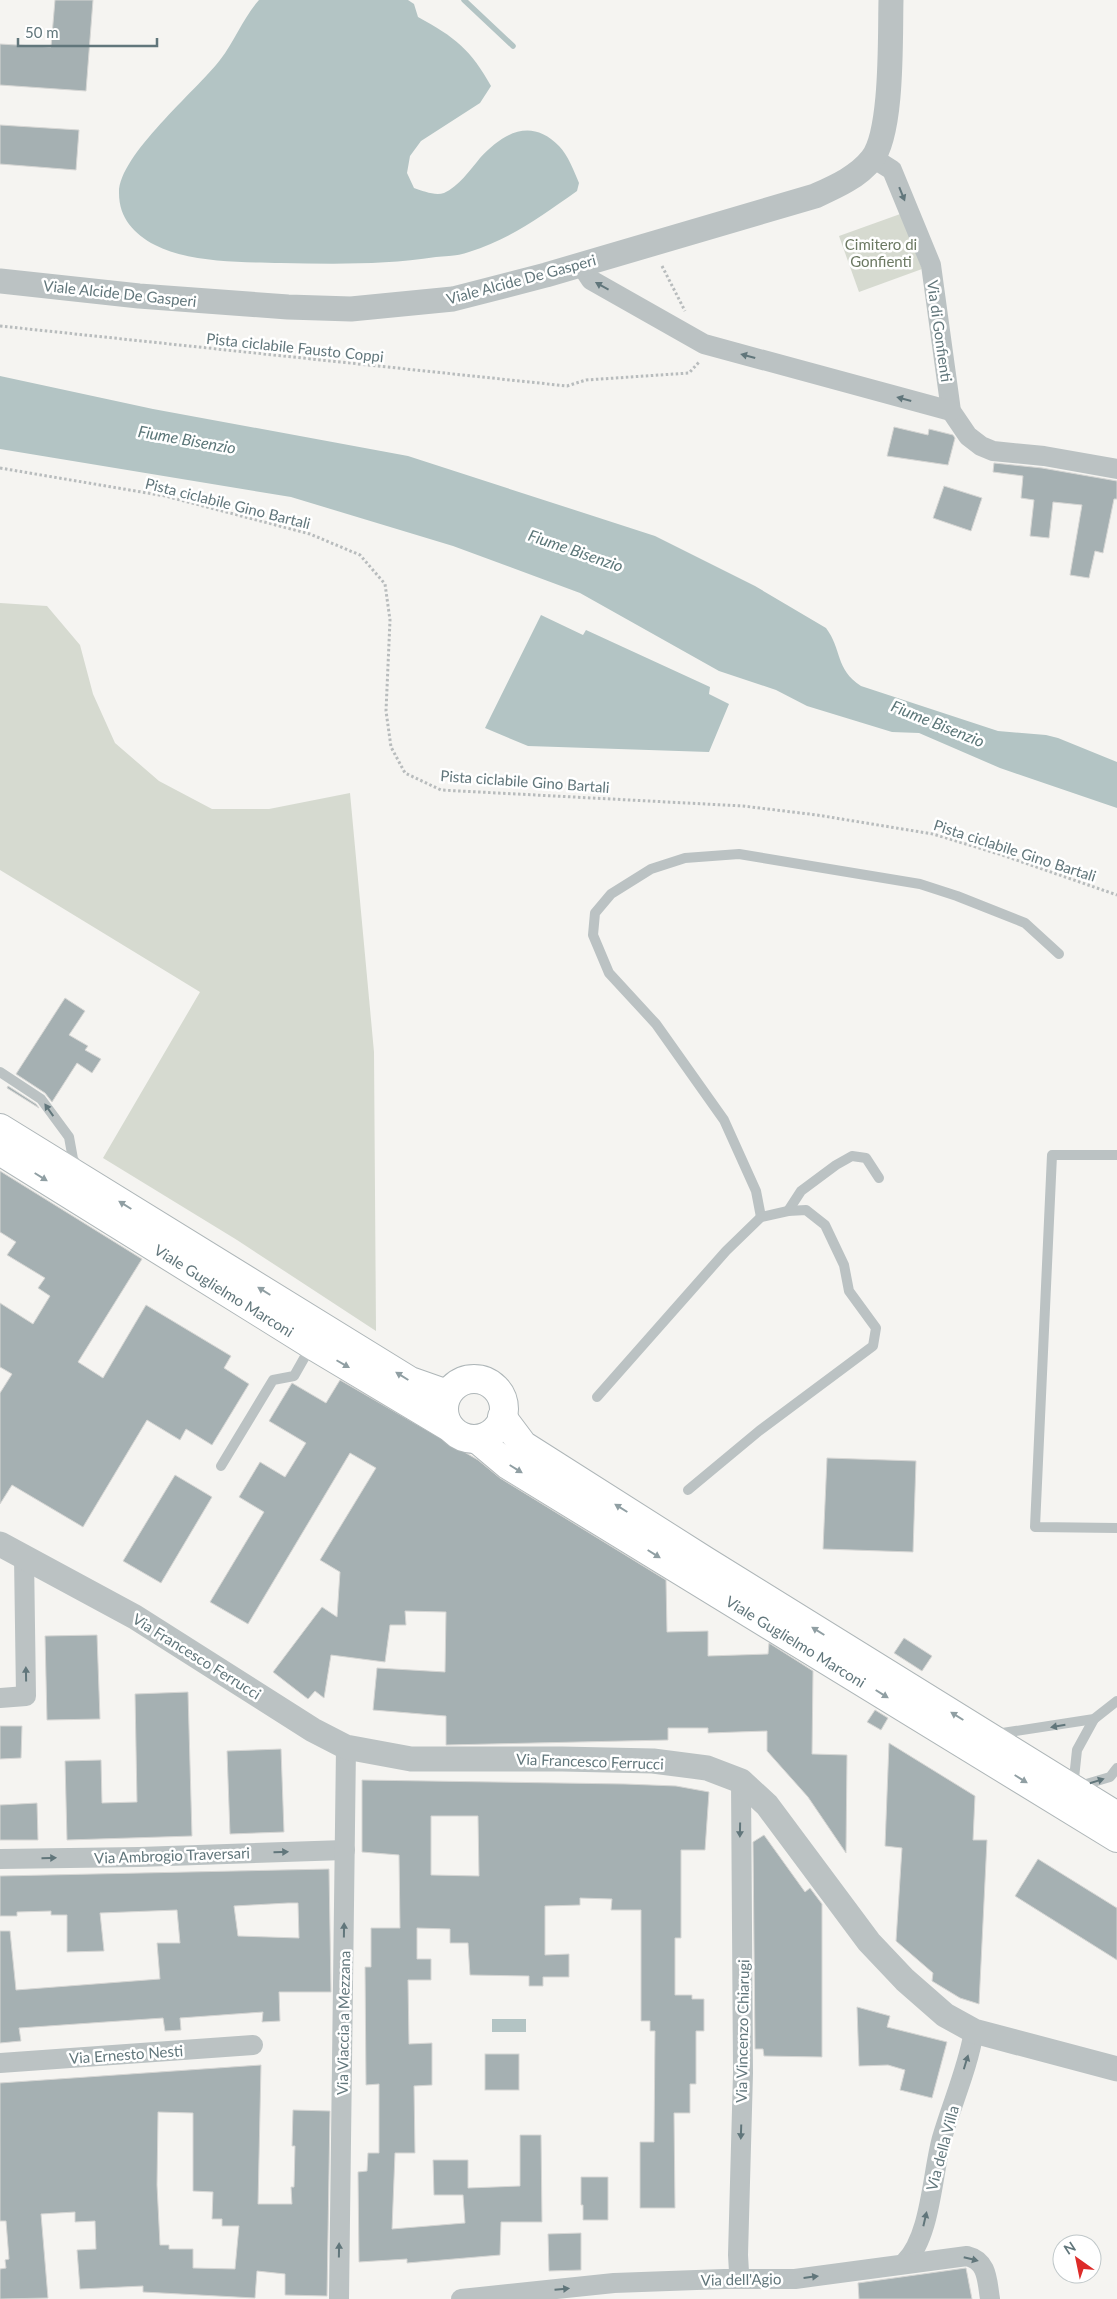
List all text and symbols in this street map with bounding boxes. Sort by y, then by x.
scale bar [18,15,156,47]
text: 50 m [25,23,59,41]
one-way arrow [898,187,906,202]
park label: Cimitero di Gonfienti [845,235,917,270]
street label: Viale Alcide De Gasperi [444,250,598,308]
street label: Viale Alcide De Gasperi [43,276,197,310]
street label: Via di Gonfienti [924,279,956,383]
one-way arrow [595,282,608,291]
street label: Pista ciclabile Fausto Coppi [205,329,385,365]
one-way arrow [740,351,755,359]
one-way arrow [897,394,912,402]
water label: Fiume Bisenzio [137,421,237,457]
street label: Pista ciclabile Gino Bartali [144,474,312,532]
water label: Fiume Bisenzio [526,525,626,575]
water label: Fiume Bisenzio [889,696,987,750]
street label: Pista ciclabile Gino Bartali [440,766,610,796]
street label: Pista ciclabile Gino Bartali [932,815,1098,885]
one-way arrow [44,1103,54,1117]
one-way arrow [35,1172,48,1182]
one-way arrow [119,1200,132,1210]
street label: Viale Guglielmo Marconi [151,1240,297,1340]
one-way arrow [257,1286,270,1295]
one-way arrow [337,1359,350,1368]
one-way arrow [395,1372,408,1381]
one-way arrow [509,1465,522,1474]
one-way arrow [614,1503,628,1512]
one-way arrow [647,1550,661,1559]
street label: Viale Guglielmo Marconi [723,1592,869,1691]
street label: Via Francesco Ferrucci [130,1609,264,1703]
one-way arrow [812,1626,825,1635]
one-way arrow [22,1666,30,1682]
one-way arrow [875,1690,889,1699]
one-way arrow [950,1711,963,1720]
one-way arrow [1049,1722,1065,1730]
street label: Via Francesco Ferrucci [516,1749,664,1773]
one-way arrow [1014,1774,1027,1784]
one-way arrow [1089,1776,1104,1784]
one-way arrow [736,1822,744,1838]
street label: Via Ambrogio Traversari [94,1843,250,1867]
one-way arrow [273,1847,289,1855]
one-way arrow [41,1854,57,1862]
one-way arrow [341,1922,349,1938]
street label: Via Viaccia a Mezzana [333,1951,353,2095]
street label: Via Vincenzo Chiarugi [732,1959,752,2103]
street label: Via Ernesto Nesti [68,2041,184,2067]
one-way arrow [963,2054,971,2069]
street label: Via della Villa [922,2103,962,2193]
one-way arrow [736,2125,744,2141]
one-way arrow [921,2210,929,2226]
north arrow [1052,2234,1102,2284]
text: N [1060,2238,1079,2258]
one-way arrow [335,2242,343,2258]
one-way arrow [963,2255,978,2263]
street label: Via dell'Agio [700,2269,782,2289]
one-way arrow [803,2273,819,2281]
one-way arrow [554,2285,570,2293]

